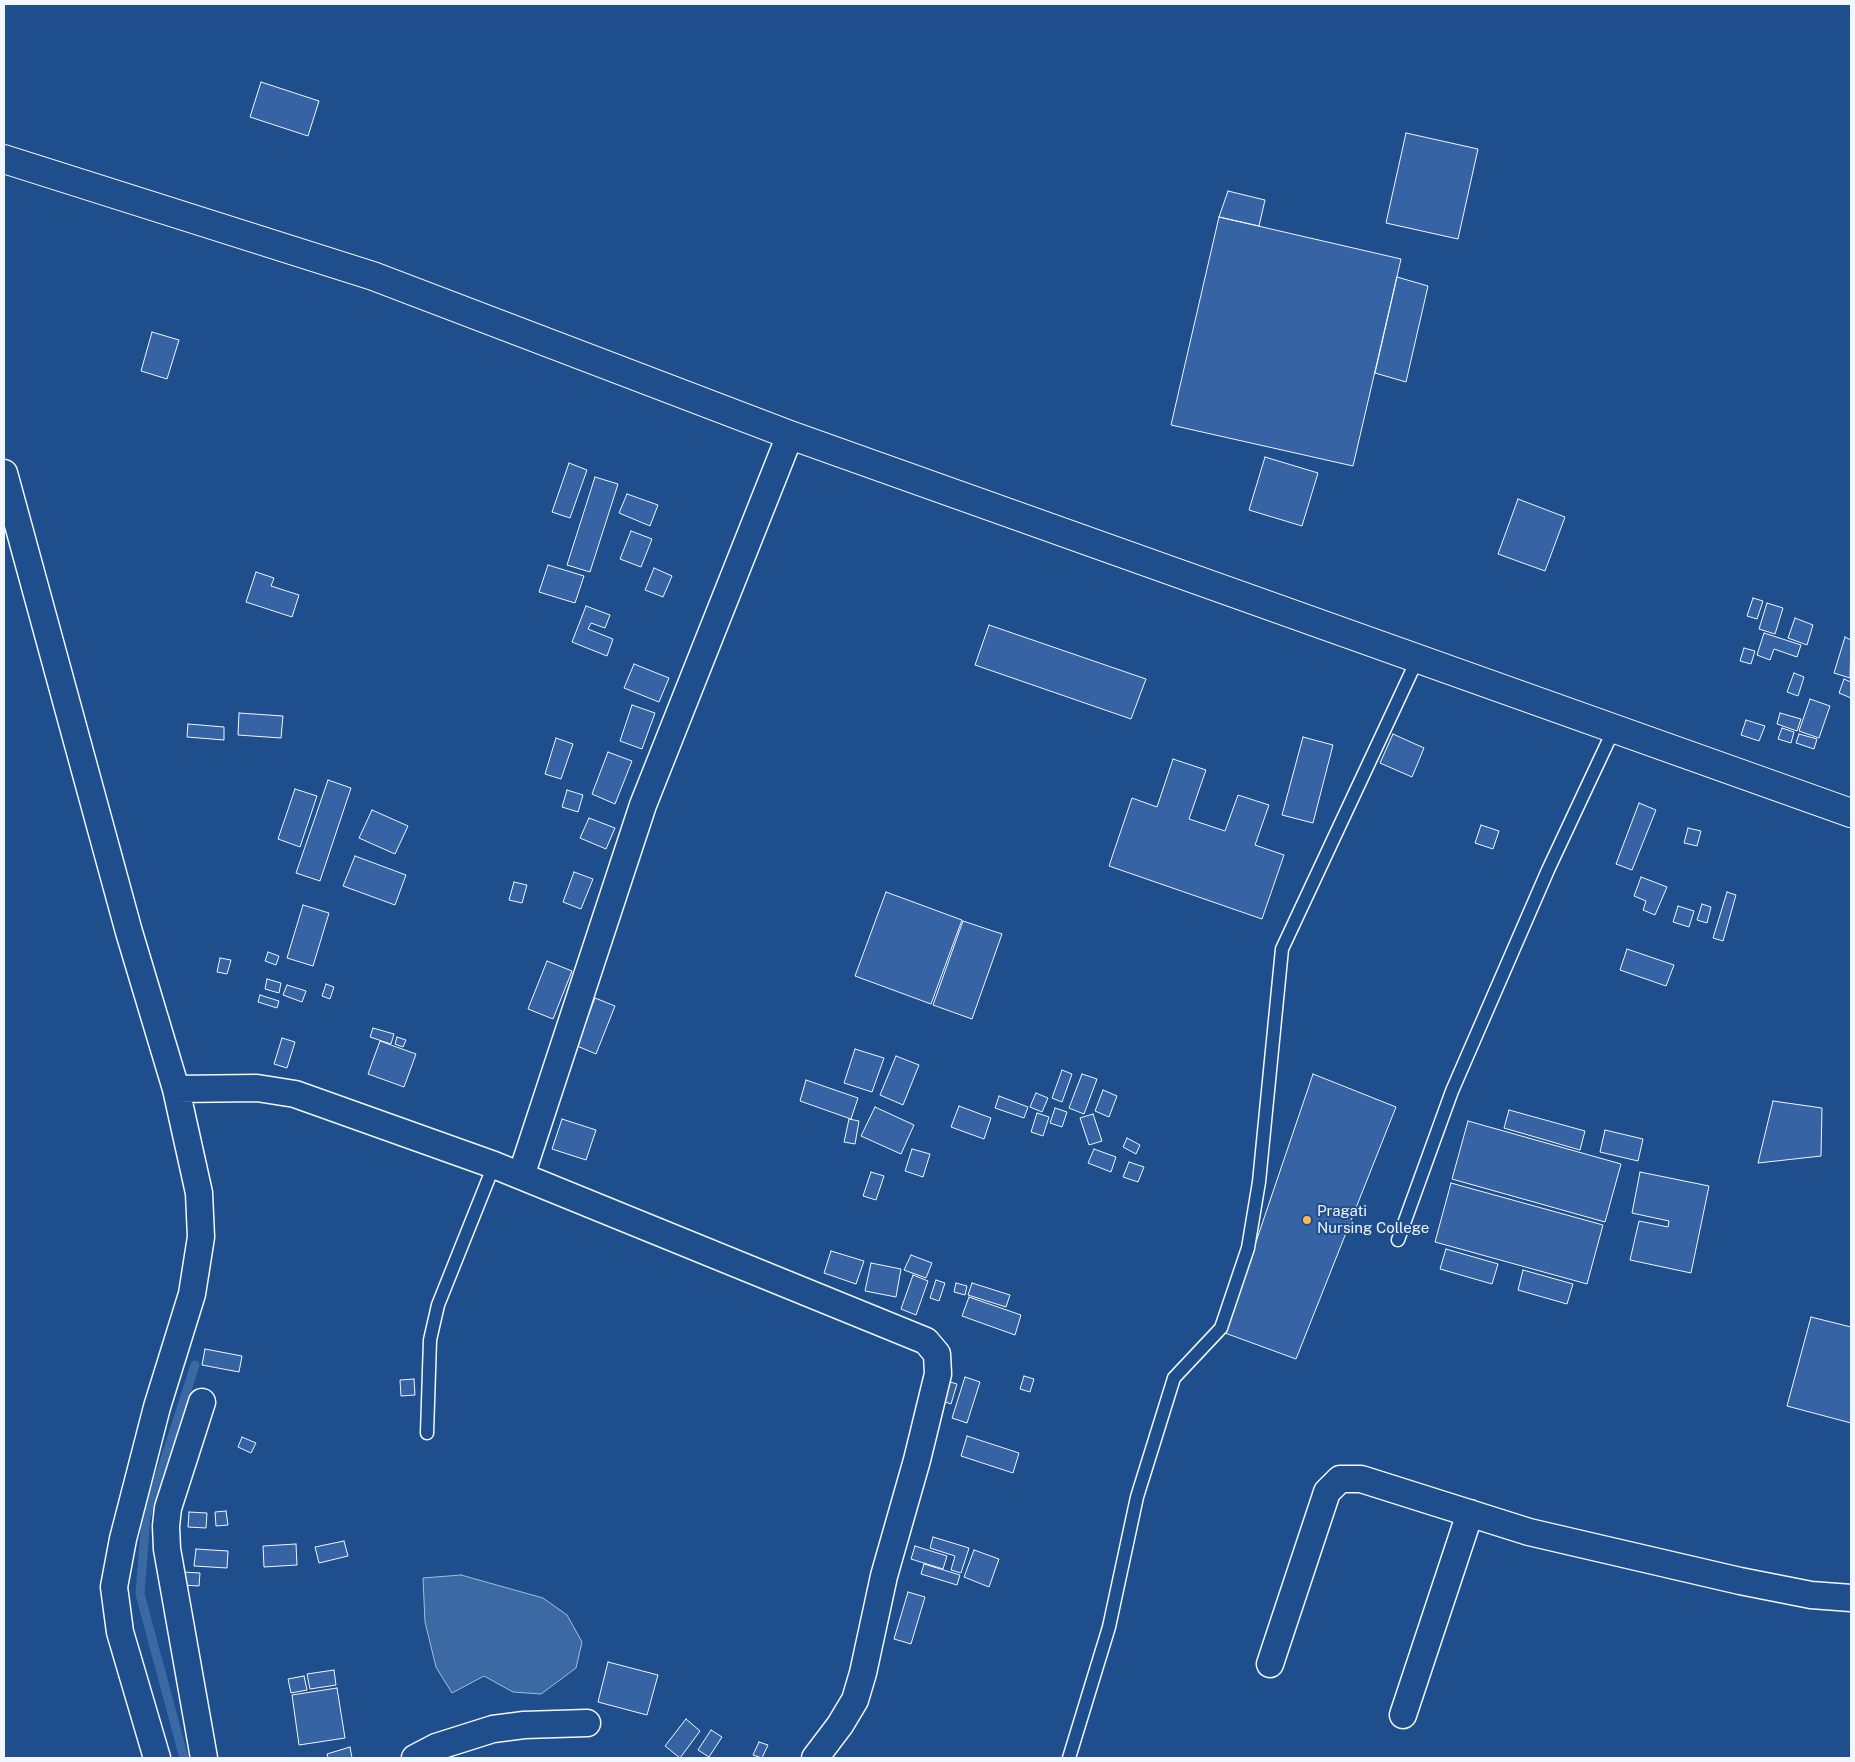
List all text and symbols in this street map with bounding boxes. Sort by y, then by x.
place label: Pragati Nursing College [1317,1202,1429,1237]
marker: Pragati Nursing College [1301,1214,1313,1226]

